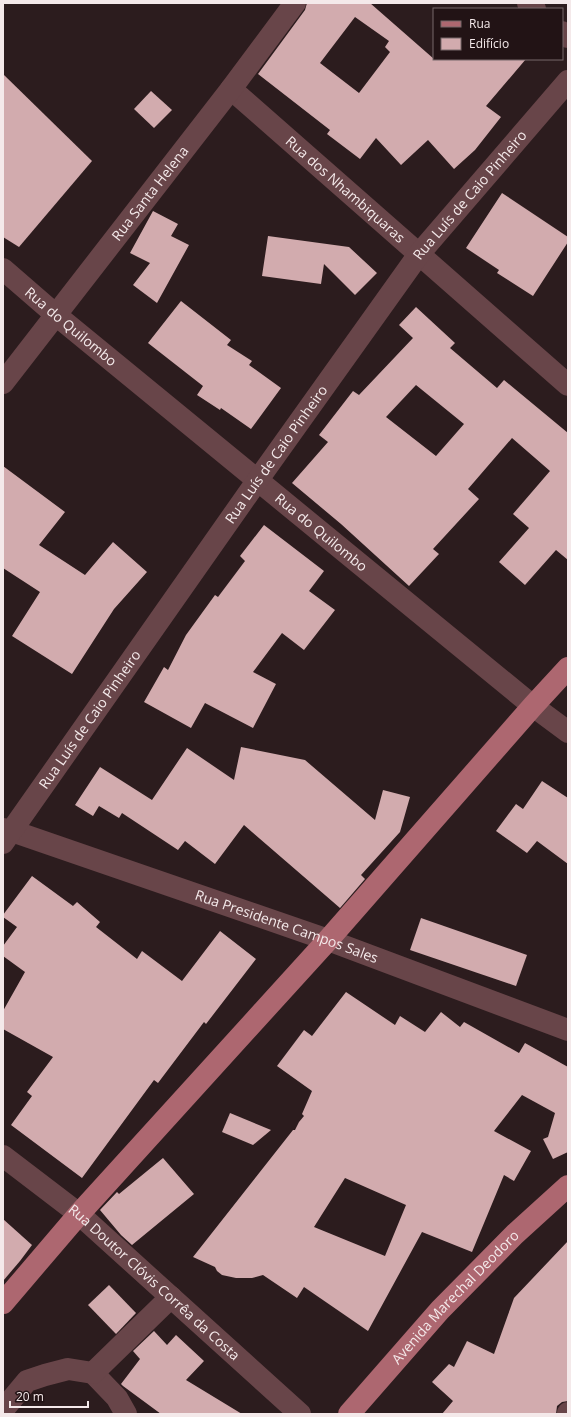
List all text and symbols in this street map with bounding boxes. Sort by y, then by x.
legend [433,8,563,60]
text: Rua [469,15,490,32]
text: Edifício [469,35,509,52]
street label: Rua Luís de Caio Pinheiro [408,126,531,263]
street label: Rua dos Nhambiquaras [282,131,410,247]
street label: Rua Santa Helena [107,142,192,244]
street label: Rua do Quilombo [21,282,121,370]
street label: Rua Luís de Caio Pinheiro [220,381,331,527]
street label: Rua do Quilombo [271,488,372,576]
street label: Rua Luís de Caio Pinheiro [34,646,145,792]
street label: Rua Presidente Campos Sales [193,885,381,967]
street label: Rua Doutor Clóvis Corrêa da Costa [65,1199,244,1364]
street label: Avenida Marechal Deodoro [387,1226,523,1368]
scale bar [10,1383,88,1409]
text: 20 m [16,1388,44,1405]

